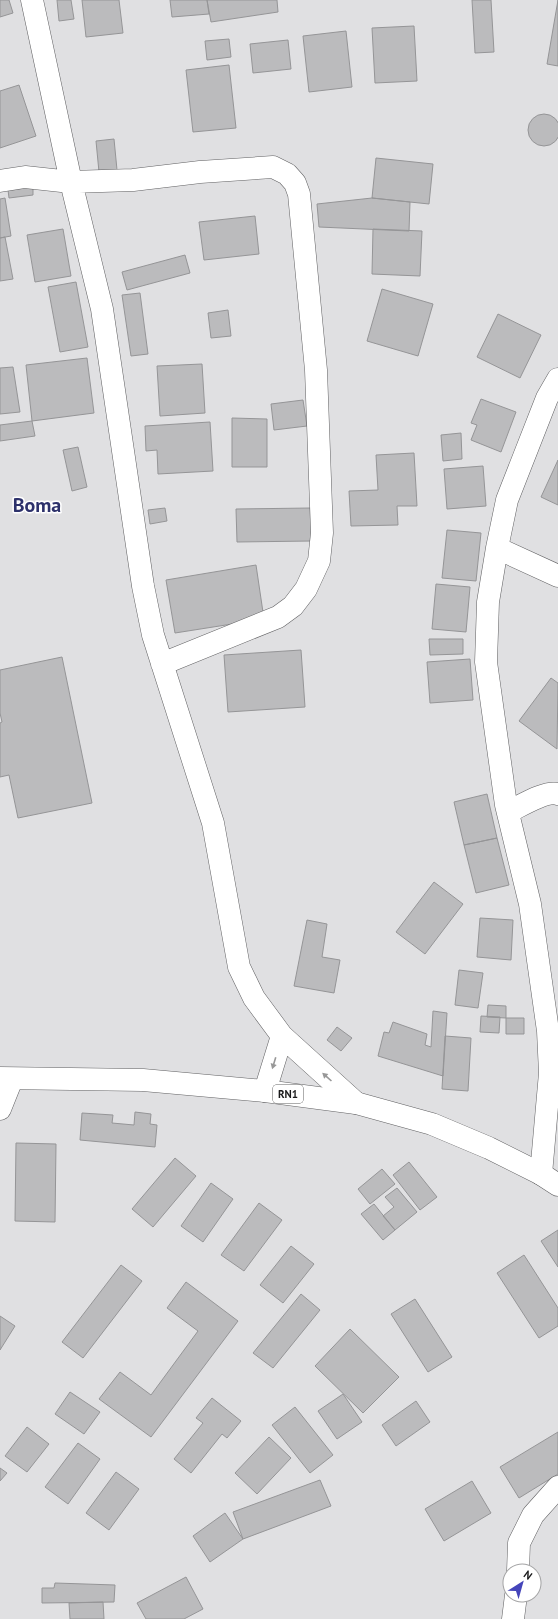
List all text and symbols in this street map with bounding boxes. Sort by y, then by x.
district label: Boma [13,492,61,518]
one-way arrow [270,1058,276,1070]
one-way arrow [322,1073,333,1082]
road number: RN1 [273,1085,303,1103]
north arrow [502,1563,542,1603]
text: N [521,1567,535,1583]

